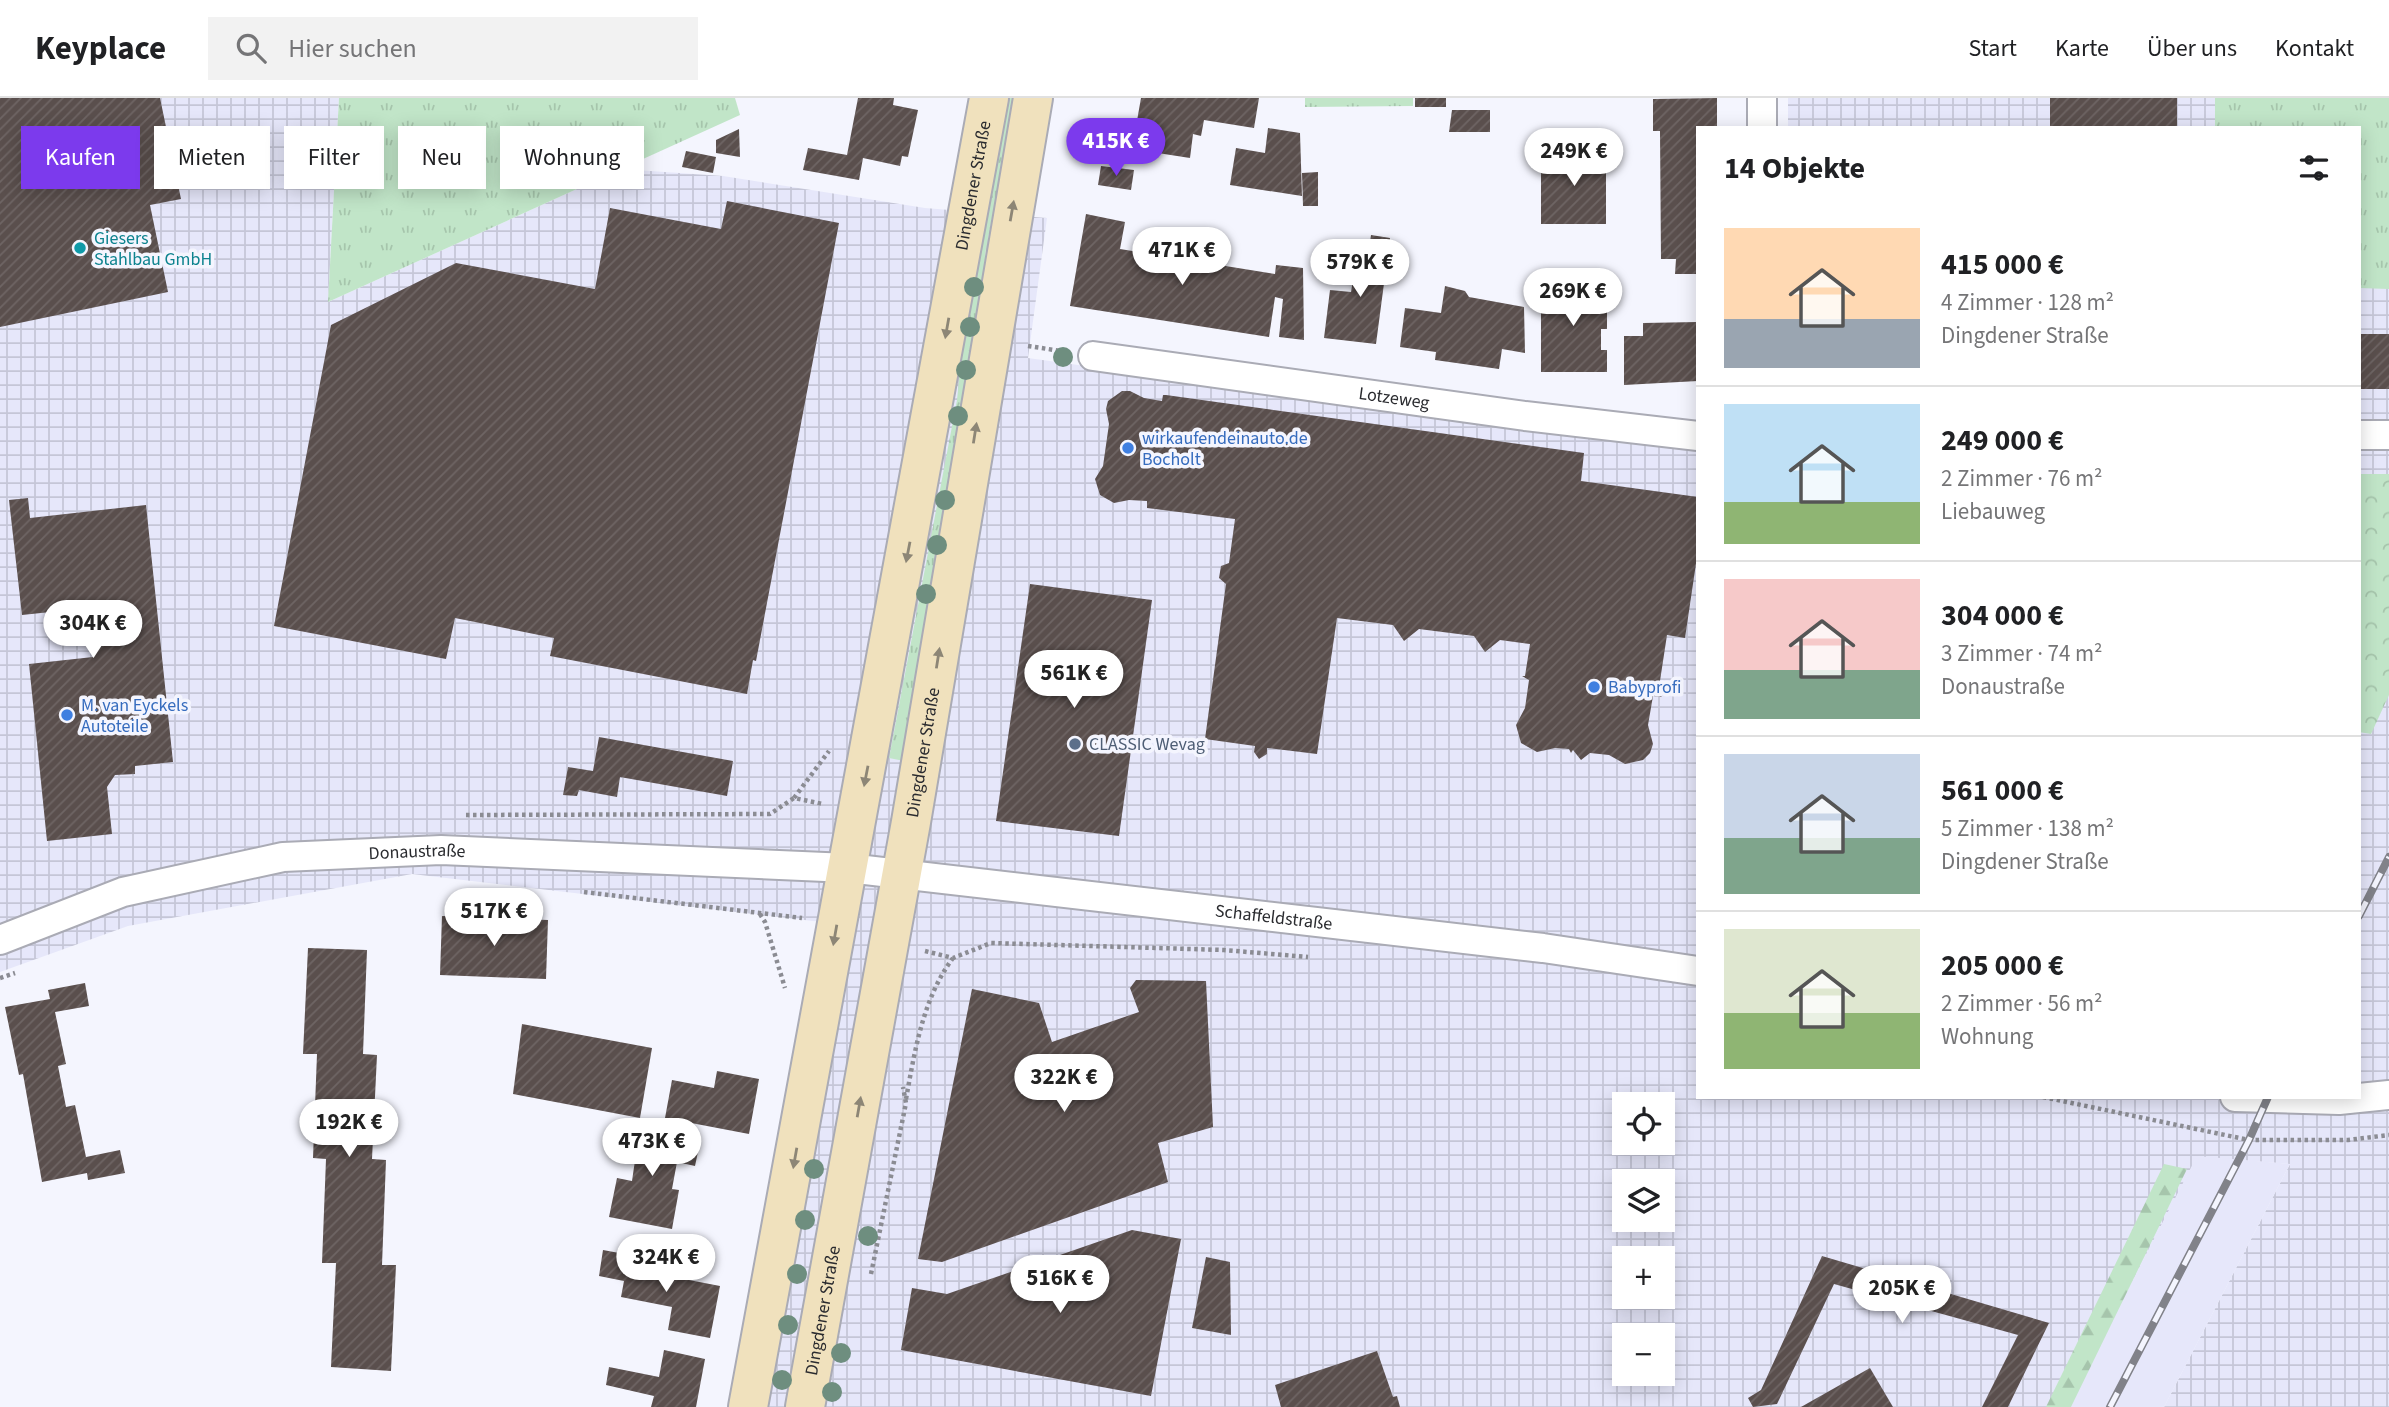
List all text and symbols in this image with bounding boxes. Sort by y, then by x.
search box [208,17,698,80]
text: Keyplace [35,25,166,72]
icon: search [232,29,270,67]
text: Hier suchen [288,30,417,67]
text: Start [1969,31,2017,66]
text: Karte [2055,31,2109,66]
text: Über uns [2147,31,2237,66]
text: Kontakt [2275,31,2354,66]
pin: 415K € [1059,118,1173,178]
street label: Dingdener Straße [949,119,997,252]
text: 415K € [1082,124,1150,157]
chip: Kaufen [21,126,140,189]
chip: Mieten [154,126,270,189]
chip: Filter [284,126,384,189]
chip: Neu [398,126,486,189]
chip: Wohnung [500,126,644,189]
pin: 249K € [1517,129,1631,188]
text: 249K € [1540,134,1608,167]
text: 14 Objekte [1724,147,1865,190]
icon: filters [2295,149,2333,187]
one-way arrow [1007,200,1018,222]
place label: Giesers Stahlbau GmbH [94,226,212,272]
pin: 471K € [1125,228,1239,287]
text: 471K € [1148,233,1216,266]
marker: Giesers Stahlbau GmbH [72,240,88,256]
pin: 579K € [1303,240,1417,299]
text: 415 000 € [1941,243,2064,286]
text: 579K € [1326,245,1394,278]
icon: home [1780,256,1864,340]
pin: 269K € [1516,268,1630,328]
text: 269K € [1539,274,1607,307]
text: 4 Zimmer · 128 m² [1941,286,2114,319]
one-way arrow [941,317,952,339]
text: Dingdener Straße [1941,319,2109,352]
street label: Lotzeweg [1357,381,1431,415]
text: 249 000 € [1941,419,2064,462]
one-way arrow [970,422,981,444]
place label: wirkaufendeinauto.de Bocholt [1142,426,1308,472]
icon: home [1780,432,1864,516]
marker: wirkaufendeinauto.de Bocholt [1120,440,1136,456]
text: 2 Zimmer · 76 m² [1941,462,2103,495]
text: Liebauweg [1941,495,2045,528]
one-way arrow [902,541,913,563]
text: 304 000 € [1941,594,2064,637]
pin: 304K € [36,601,150,660]
text: 304K € [59,606,127,639]
icon: home [1780,607,1864,691]
text: 3 Zimmer · 74 m² [1941,637,2103,670]
one-way arrow [933,647,944,669]
pin: 561K € [1017,650,1131,710]
text: 561K € [1040,656,1108,689]
text: Donaustraße [1941,670,2065,703]
place label: Babyprofi [1608,675,1681,700]
marker: Babyprofi [1586,679,1602,695]
street label: Dingdener Straße [899,686,946,819]
place label: M. van Eyckels Autoteile [81,693,188,739]
marker: M. van Eyckels Autoteile [59,707,75,723]
place label: CLASSIC Wevag [1089,732,1205,757]
marker: CLASSIC Wevag [1067,736,1083,752]
one-way arrow [860,765,871,787]
text: 561 000 € [1941,769,2064,812]
icon: home [1780,782,1864,866]
text: 5 Zimmer · 138 m² [1941,812,2114,845]
street label: Donaustraße [368,837,466,866]
text: Dingdener Straße [1941,845,2109,878]
pin: 517K € [437,888,551,948]
text: 517K € [460,894,528,927]
street label: Schaffeldstraße [1214,898,1334,936]
one-way arrow [829,924,840,946]
text: 205 000 € [1941,944,2064,987]
icon: home [1780,957,1864,1041]
text: 2 Zimmer · 56 m² [1941,987,2103,1020]
text: Wohnung [1941,1020,2033,1053]
pin: 322K € [1007,1054,1121,1114]
text: 322K € [1030,1060,1098,1093]
map controls [1612,1092,1675,1386]
button: locate [1612,1092,1675,1155]
one-way arrow [854,1096,865,1118]
pin: 192K € [292,1100,406,1159]
text: 192K € [315,1105,383,1138]
pin: 473K € [595,1118,709,1178]
text: 473K € [618,1124,686,1157]
one-way arrow [789,1148,800,1170]
button: layers [1612,1169,1675,1232]
pin: 324K € [609,1234,723,1294]
text: 324K € [632,1240,700,1273]
street label: Dingdener Straße [798,1244,846,1377]
button: + [1612,1246,1675,1309]
pin: 516K € [1003,1256,1117,1315]
text: 516K € [1026,1261,1094,1294]
pin: 205K € [1845,1266,1959,1325]
text: 205K € [1868,1271,1936,1304]
button: − [1612,1323,1675,1386]

